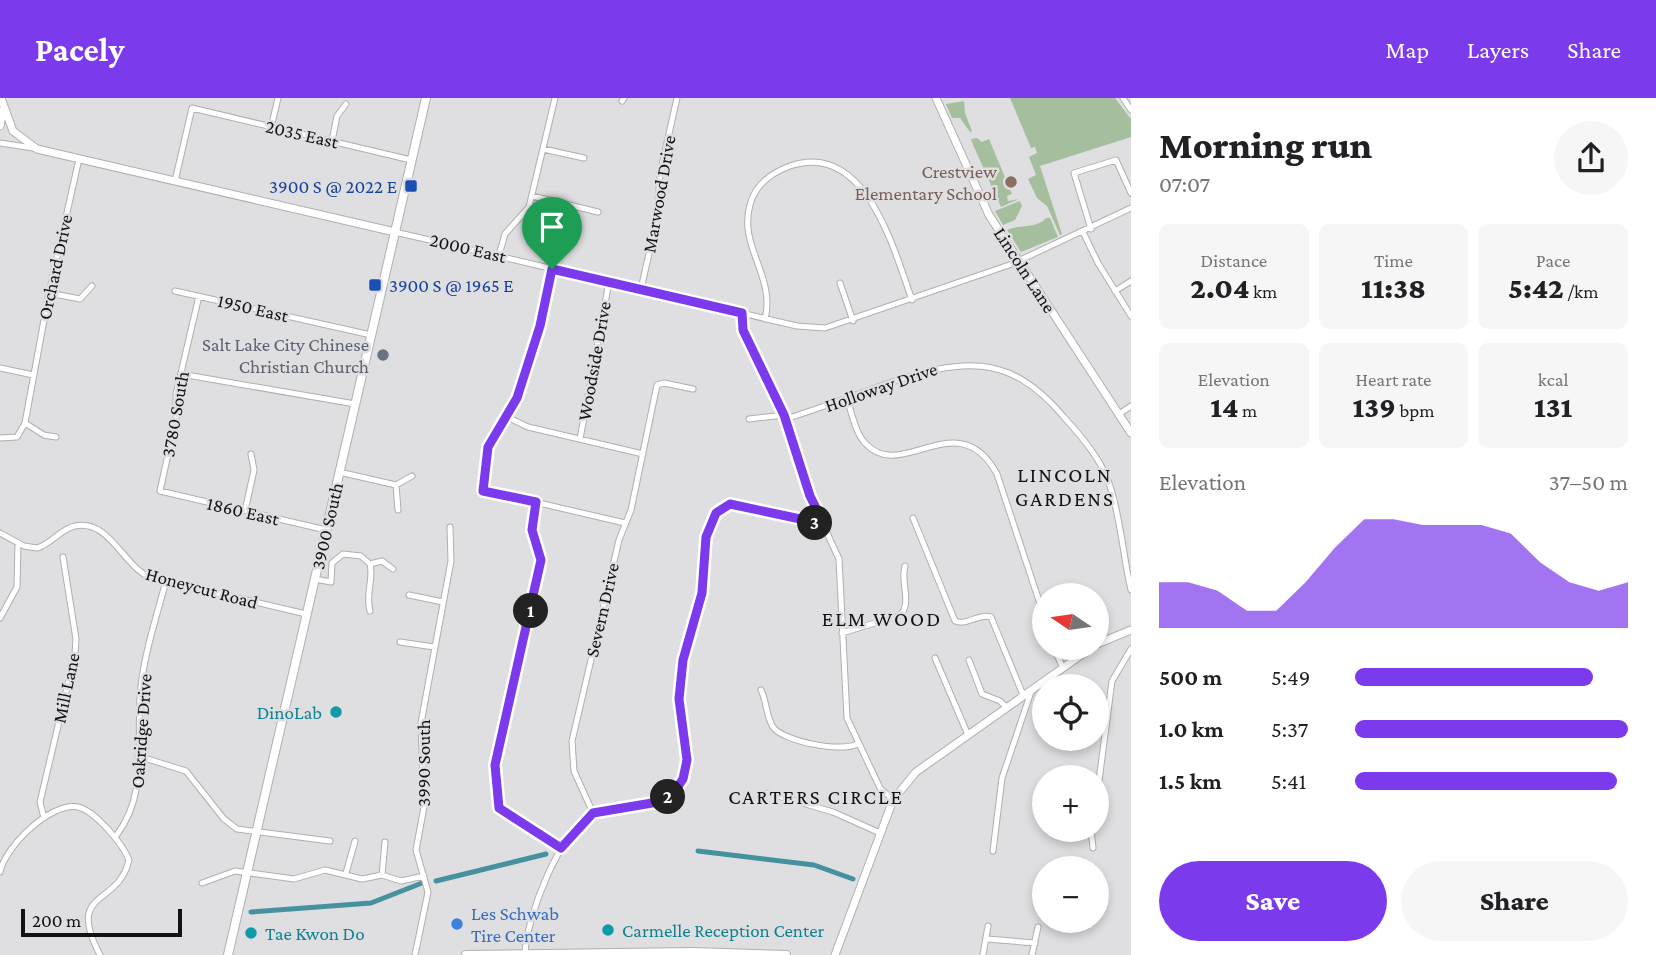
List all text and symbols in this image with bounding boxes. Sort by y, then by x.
text: Pacely [35,31,125,68]
text: Map [1385,36,1429,63]
text: Layers [1467,36,1529,63]
text: Share [1567,36,1621,63]
street label: 2035 East [264,115,341,153]
button: share [1554,121,1628,195]
text: Morning run [1159,124,1372,166]
street label: Marwood Drive [638,134,680,254]
place label: Crestview Elementary School [855,161,997,204]
text: 07:07 [1159,171,1210,197]
marker: Crestview Elementary School [1003,174,1019,190]
place label: 3900 S @ 2022 E [269,176,397,197]
marker: 3900 S @ 2022 E [403,178,419,194]
pin [522,197,582,269]
icon: arrive [533,208,571,246]
street label: Orchard Drive [34,212,76,322]
street label: Lincoln Lane [990,223,1060,317]
street label: 2000 East [428,229,509,267]
text: Distance [1201,250,1267,271]
text: Time [1374,250,1413,271]
text: Pace [1536,250,1570,271]
text: 2.04 [1190,271,1249,304]
text: 11:38 [1361,271,1426,304]
text: 5:42 [1508,271,1564,304]
place label: 3900 S @ 1965 E [389,275,514,296]
marker: 3900 S @ 1965 E [367,277,383,293]
text: km [1249,281,1277,302]
text: /km [1564,281,1598,302]
street label: 1950 East [216,290,291,326]
street label: Woodside Drive [573,300,615,422]
place label: Salt Lake City Chinese Christian Church [202,334,369,377]
marker: Salt Lake City Chinese Christian Church [375,347,391,363]
street label: Holloway Drive [822,358,940,416]
street label: 3780 South [157,369,193,459]
text: Elevation [1198,369,1270,390]
text: Heart rate [1356,369,1431,390]
text: kcal [1538,369,1568,390]
text: 14 [1210,390,1239,423]
text: 139 [1352,390,1396,423]
text: 131 [1534,390,1572,423]
text: m [1239,400,1257,421]
text: bpm [1396,400,1434,421]
district label: LINCOLN GARDENS [1015,463,1115,511]
text: Elevation [1159,469,1246,495]
text: 37–50 m [1549,469,1628,495]
street label: 3900 South [307,481,347,571]
street label: 1860 East [205,493,282,530]
pin: 3 [798,506,832,540]
text: 3 [810,512,819,533]
street label: Severn Drive [581,561,623,659]
street label: Honeycut Road [144,563,260,613]
north arrow [1032,583,1110,660]
map controls [1032,583,1109,933]
pin: 1 [514,594,548,628]
text: 1 [527,600,534,621]
district label: ELM WOOD [822,607,942,631]
street label: Mill Lane [48,651,84,725]
text: 500 m [1159,664,1222,690]
text: 5:49 [1271,664,1310,690]
street label: Oakridge Drive [127,673,155,789]
button: locate [1032,674,1109,751]
place label: DinoLab [257,702,322,723]
marker: DinoLab [328,704,344,720]
text: 1.0 km [1159,716,1224,742]
text: 5:37 [1271,716,1308,742]
street label: 3990 South [413,719,434,807]
button: + [1032,765,1109,842]
text: 1.5 km [1159,768,1222,794]
text: 5:41 [1271,768,1307,794]
pin: 2 [650,780,686,814]
district label: CARTERS CIRCLE [728,785,904,809]
text: 2 [663,786,672,807]
button: − [1032,856,1109,933]
button: Save [1159,861,1387,941]
button: Share [1401,861,1628,941]
place label: Les Schwab Tire Center [471,903,559,946]
scale bar [21,906,182,938]
text: 200 m [32,910,81,931]
marker: Les Schwab Tire Center [449,916,465,932]
place label: Carmelle Reception Center [622,920,825,941]
marker: Carmelle Reception Center [600,922,616,938]
place label: Tae Kwon Do [265,923,365,944]
marker: Tae Kwon Do [243,925,259,941]

